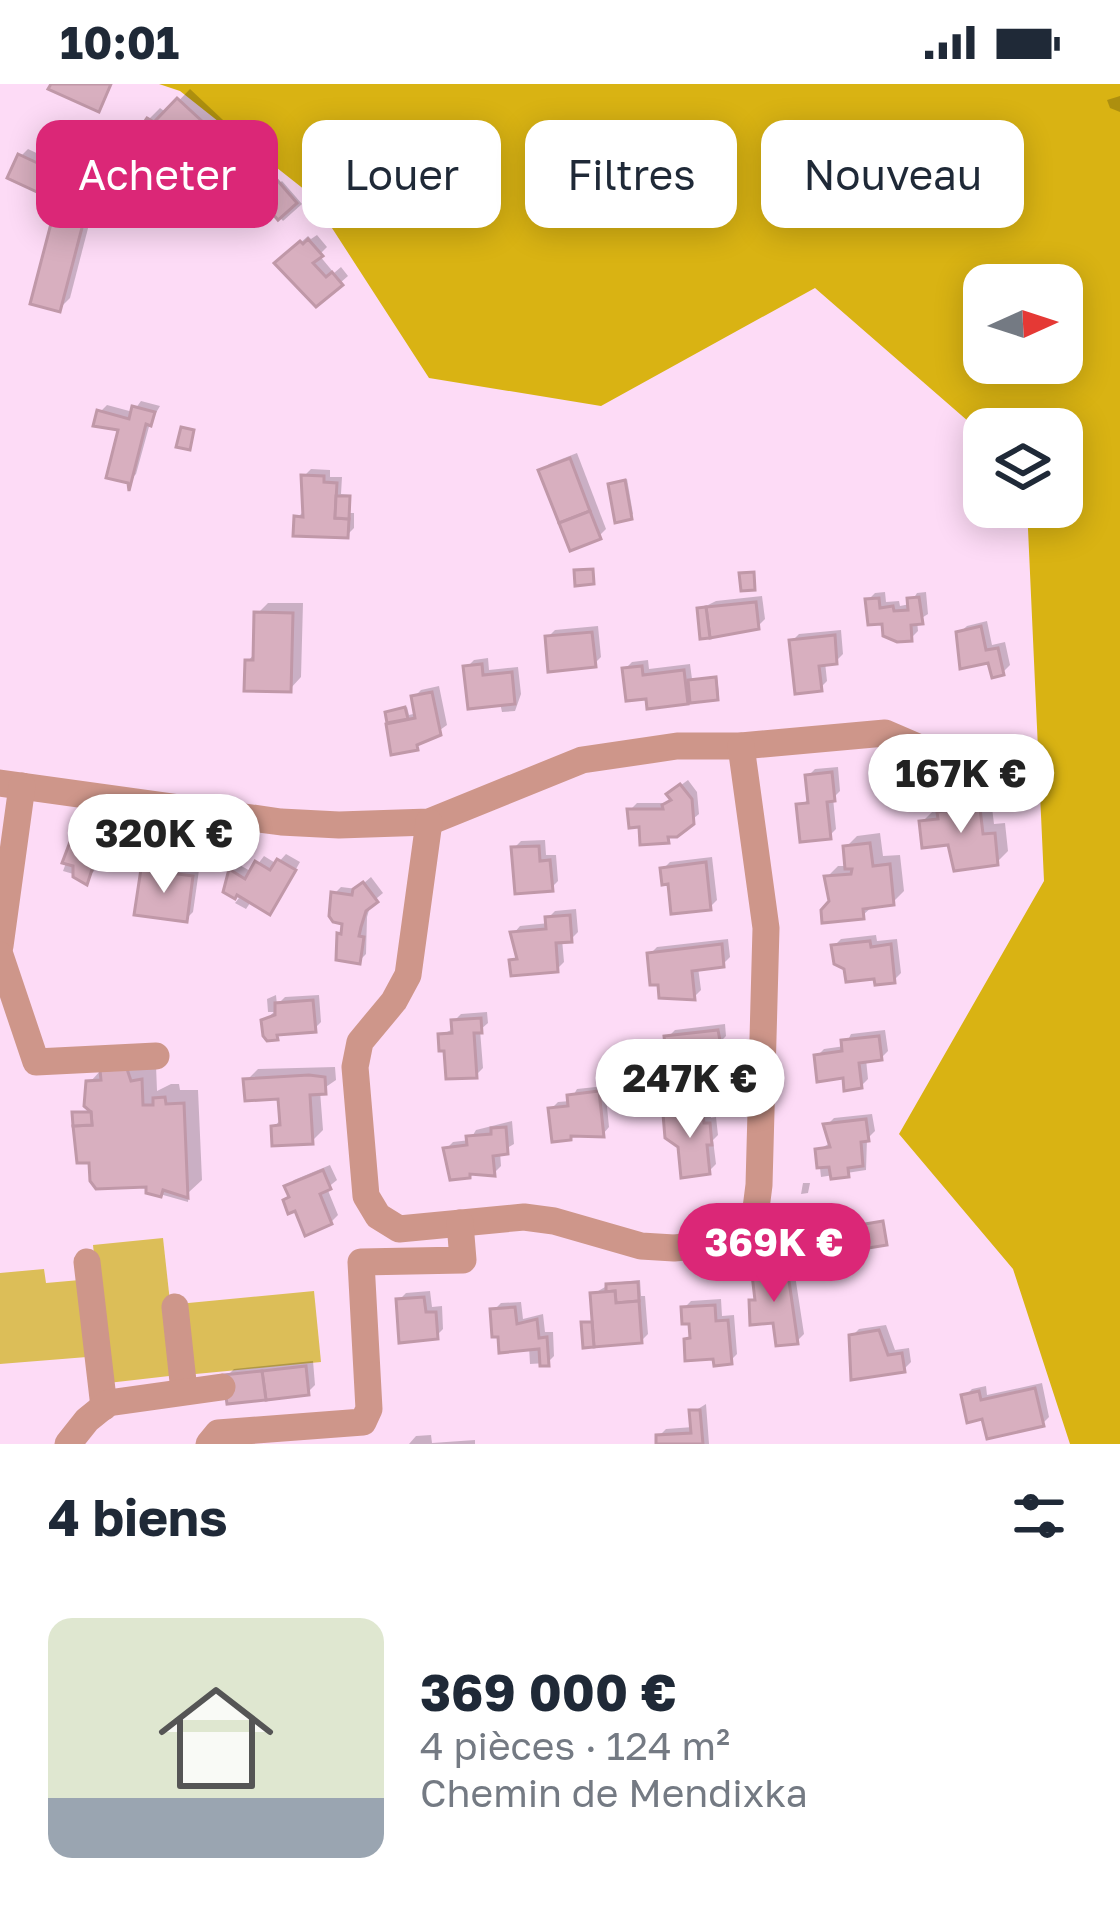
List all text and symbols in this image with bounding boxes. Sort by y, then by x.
text: 10:01 [60,15,179,69]
chip: Acheter [36,120,278,228]
chip: Louer [302,120,501,228]
chip: Filtres [525,120,737,228]
chip: Nouveau [761,120,1024,228]
north arrow [963,264,1083,384]
map controls [963,264,1083,528]
button: layers [963,408,1083,528]
pin: 167K € [863,734,1059,836]
text: 167K € [895,749,1027,796]
pin: 320K € [66,794,262,896]
text: 320K € [95,809,233,856]
pin: 247K € [592,1039,788,1141]
text: 247K € [623,1054,757,1101]
pin: 369K € [676,1203,872,1305]
text: 369K € [705,1218,843,1265]
icon: filters [1006,1483,1072,1549]
text: 4 biens [48,1486,227,1547]
text: 369 000 € [420,1661,677,1722]
icon: home [144,1666,288,1810]
text: 4 pièces · 124 m² [420,1722,730,1769]
text: Chemin de Mendixka [420,1769,808,1816]

